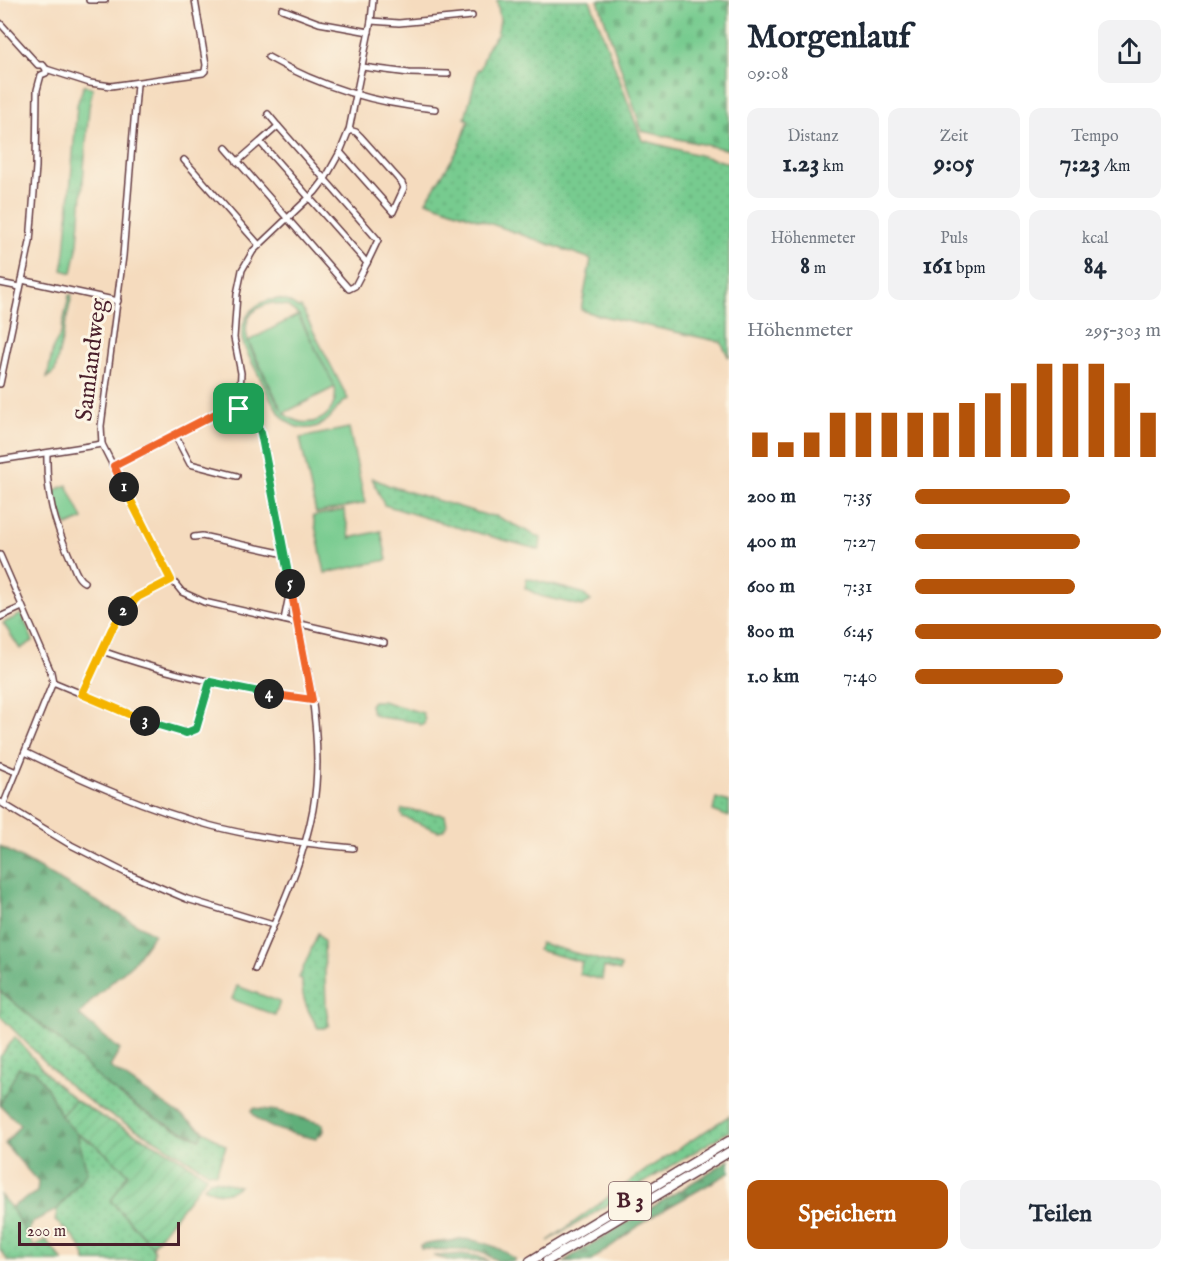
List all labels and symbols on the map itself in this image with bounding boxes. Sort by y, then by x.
street label: Samlandweg [69,296,115,423]
pin [213,383,264,434]
pin: 1 [109,472,139,502]
pin: 5 [275,569,305,599]
pin: 2 [108,596,138,626]
pin: 4 [254,679,284,709]
pin: 3 [130,706,160,736]
road number: B 3 [609,1182,651,1220]
scale bar [18,1219,180,1246]

